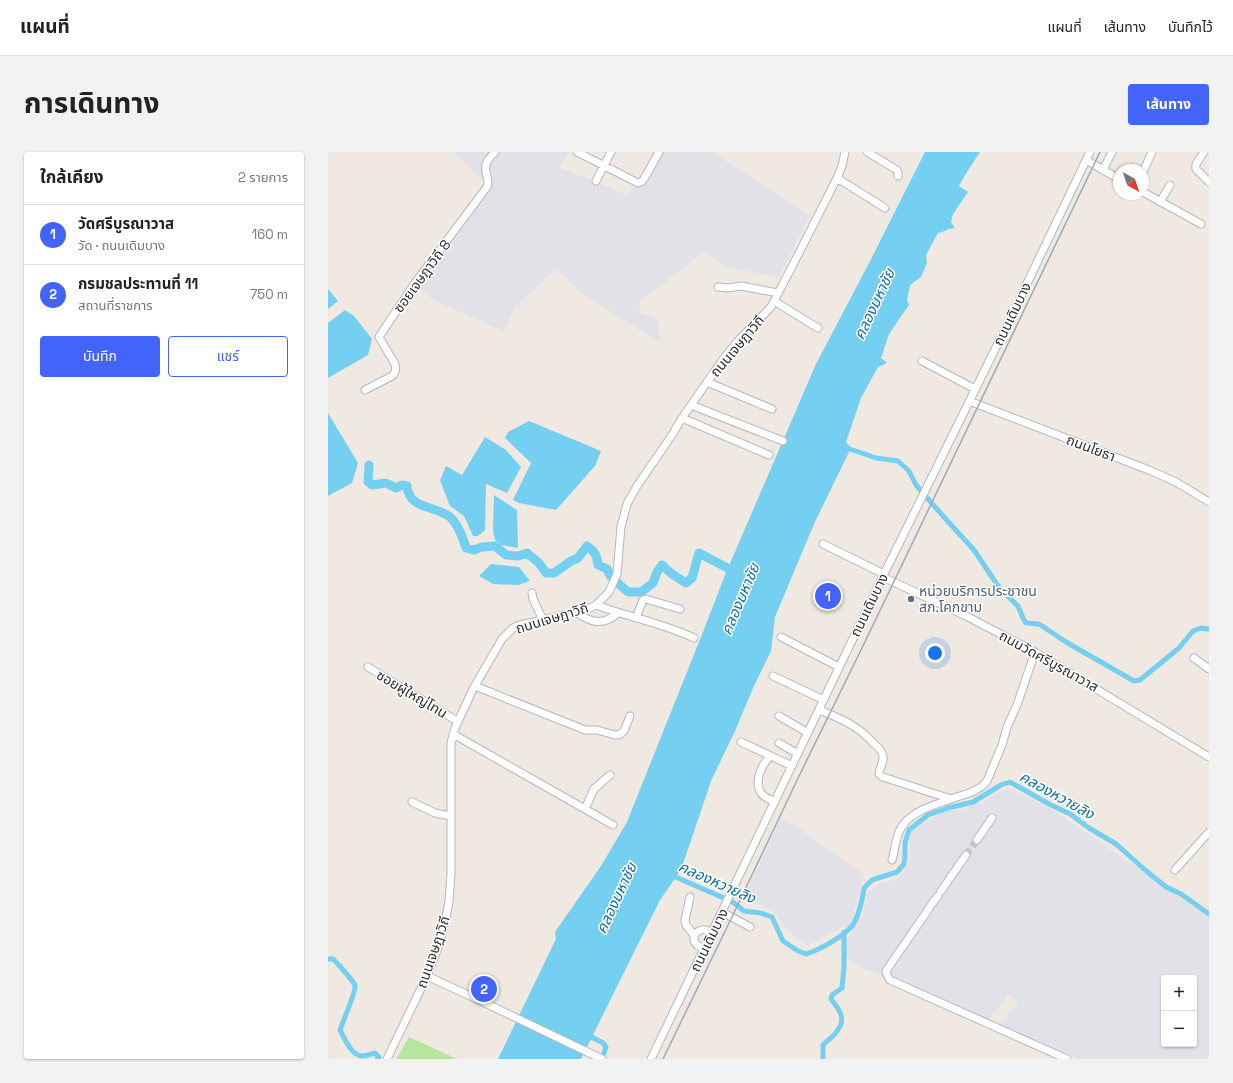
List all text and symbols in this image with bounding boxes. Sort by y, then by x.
text: แผนที่ [20,14,70,39]
text: แผนที่ [1048,18,1082,36]
text: เส้นทาง [1104,18,1146,36]
text: บันทึกไว้ [1168,18,1213,36]
button: เส้นทาง [1128,84,1209,125]
text: การเดินทาง [24,85,159,121]
north arrow [1113,164,1149,200]
text: ใกล้เคียง [40,166,103,188]
text: 2 รายการ [238,169,288,186]
text: วัดศรีบูรณาวาส [78,214,174,233]
text: 1 [50,226,56,243]
text: 160 m [252,226,288,243]
street label: ซอยเจษฎาวิถี 8 [389,236,455,316]
text: วัด · ถนนเดิมบาง [78,237,165,254]
water label: คลองมหาชัย [849,265,899,342]
text: กรมชลประทานที่ 11 [78,274,198,293]
street label: ถนนเดิมบาง [989,279,1035,349]
text: 2 [49,286,57,303]
text: 750 m [250,286,288,303]
text: สถานที่ราชการ [78,297,153,314]
street label: ถนนเจษฎาวิถี [706,311,768,381]
button: บันทึก [40,336,160,377]
button: แชร์ [168,336,288,377]
street label: ถนนโยธา [1064,430,1118,466]
water label: คลองมหาชัย [716,559,764,638]
street label: ถนนเดิมบาง [846,570,892,640]
pin: 1 [815,581,841,611]
place label: หน่วยบริการประชาชน สภ.โคกขาม [919,582,1037,616]
marker: หน่วยบริการประชาชน สภ.โคกขาม [906,594,916,604]
street label: ถนนเจษฎาวิถี [513,598,591,638]
street label: ถนนวัดศรีบูรณาวาส [996,626,1102,696]
your location [925,643,945,663]
street label: ซอยผู้ใหญ่โทน [373,666,451,722]
water label: คลองหวายลิง [1016,767,1098,824]
water label: คลองหวายลิง [676,857,759,908]
water label: คลองมหาชัย [591,859,641,936]
street label: ถนนเดิมบาง [686,905,732,975]
street label: ถนนเจษฎาวิถี [412,914,454,990]
pin: 2 [471,974,497,1004]
map controls [1161,975,1197,1047]
button: + [1161,975,1197,1011]
button: − [1161,1011,1197,1047]

